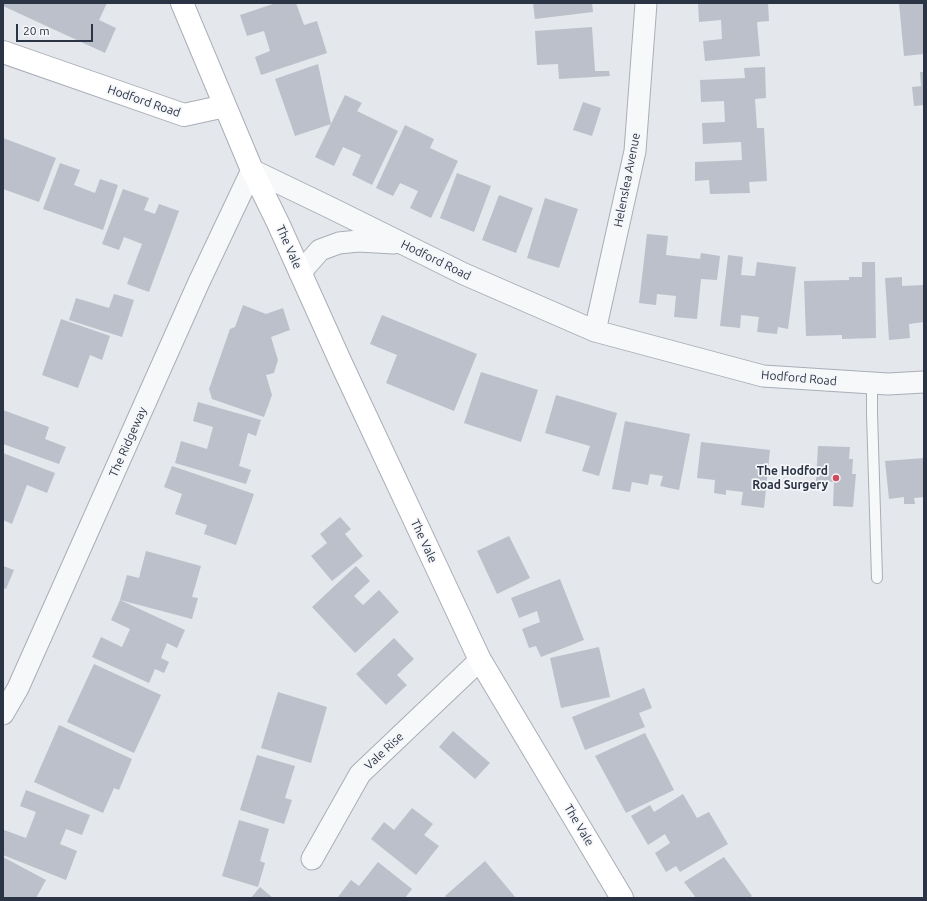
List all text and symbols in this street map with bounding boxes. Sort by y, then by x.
scale bar [18,16,95,42]
text: 20 m [23,24,50,37]
street label: Hodford Road [106,82,182,120]
street label: Helenslea Avenue [611,132,643,228]
street label: The Vale [273,223,305,271]
street label: Hodford Road [399,237,473,283]
street label: Hodford Road [761,368,837,388]
street label: The Ridgeway [106,405,150,479]
place label: The Hodford Road Surgery [752,464,828,492]
marker: The Hodford Road Surgery [831,473,841,483]
street label: The Vale [408,517,440,565]
street label: Vale Rise [361,729,407,773]
street label: The Vale [561,801,597,849]

